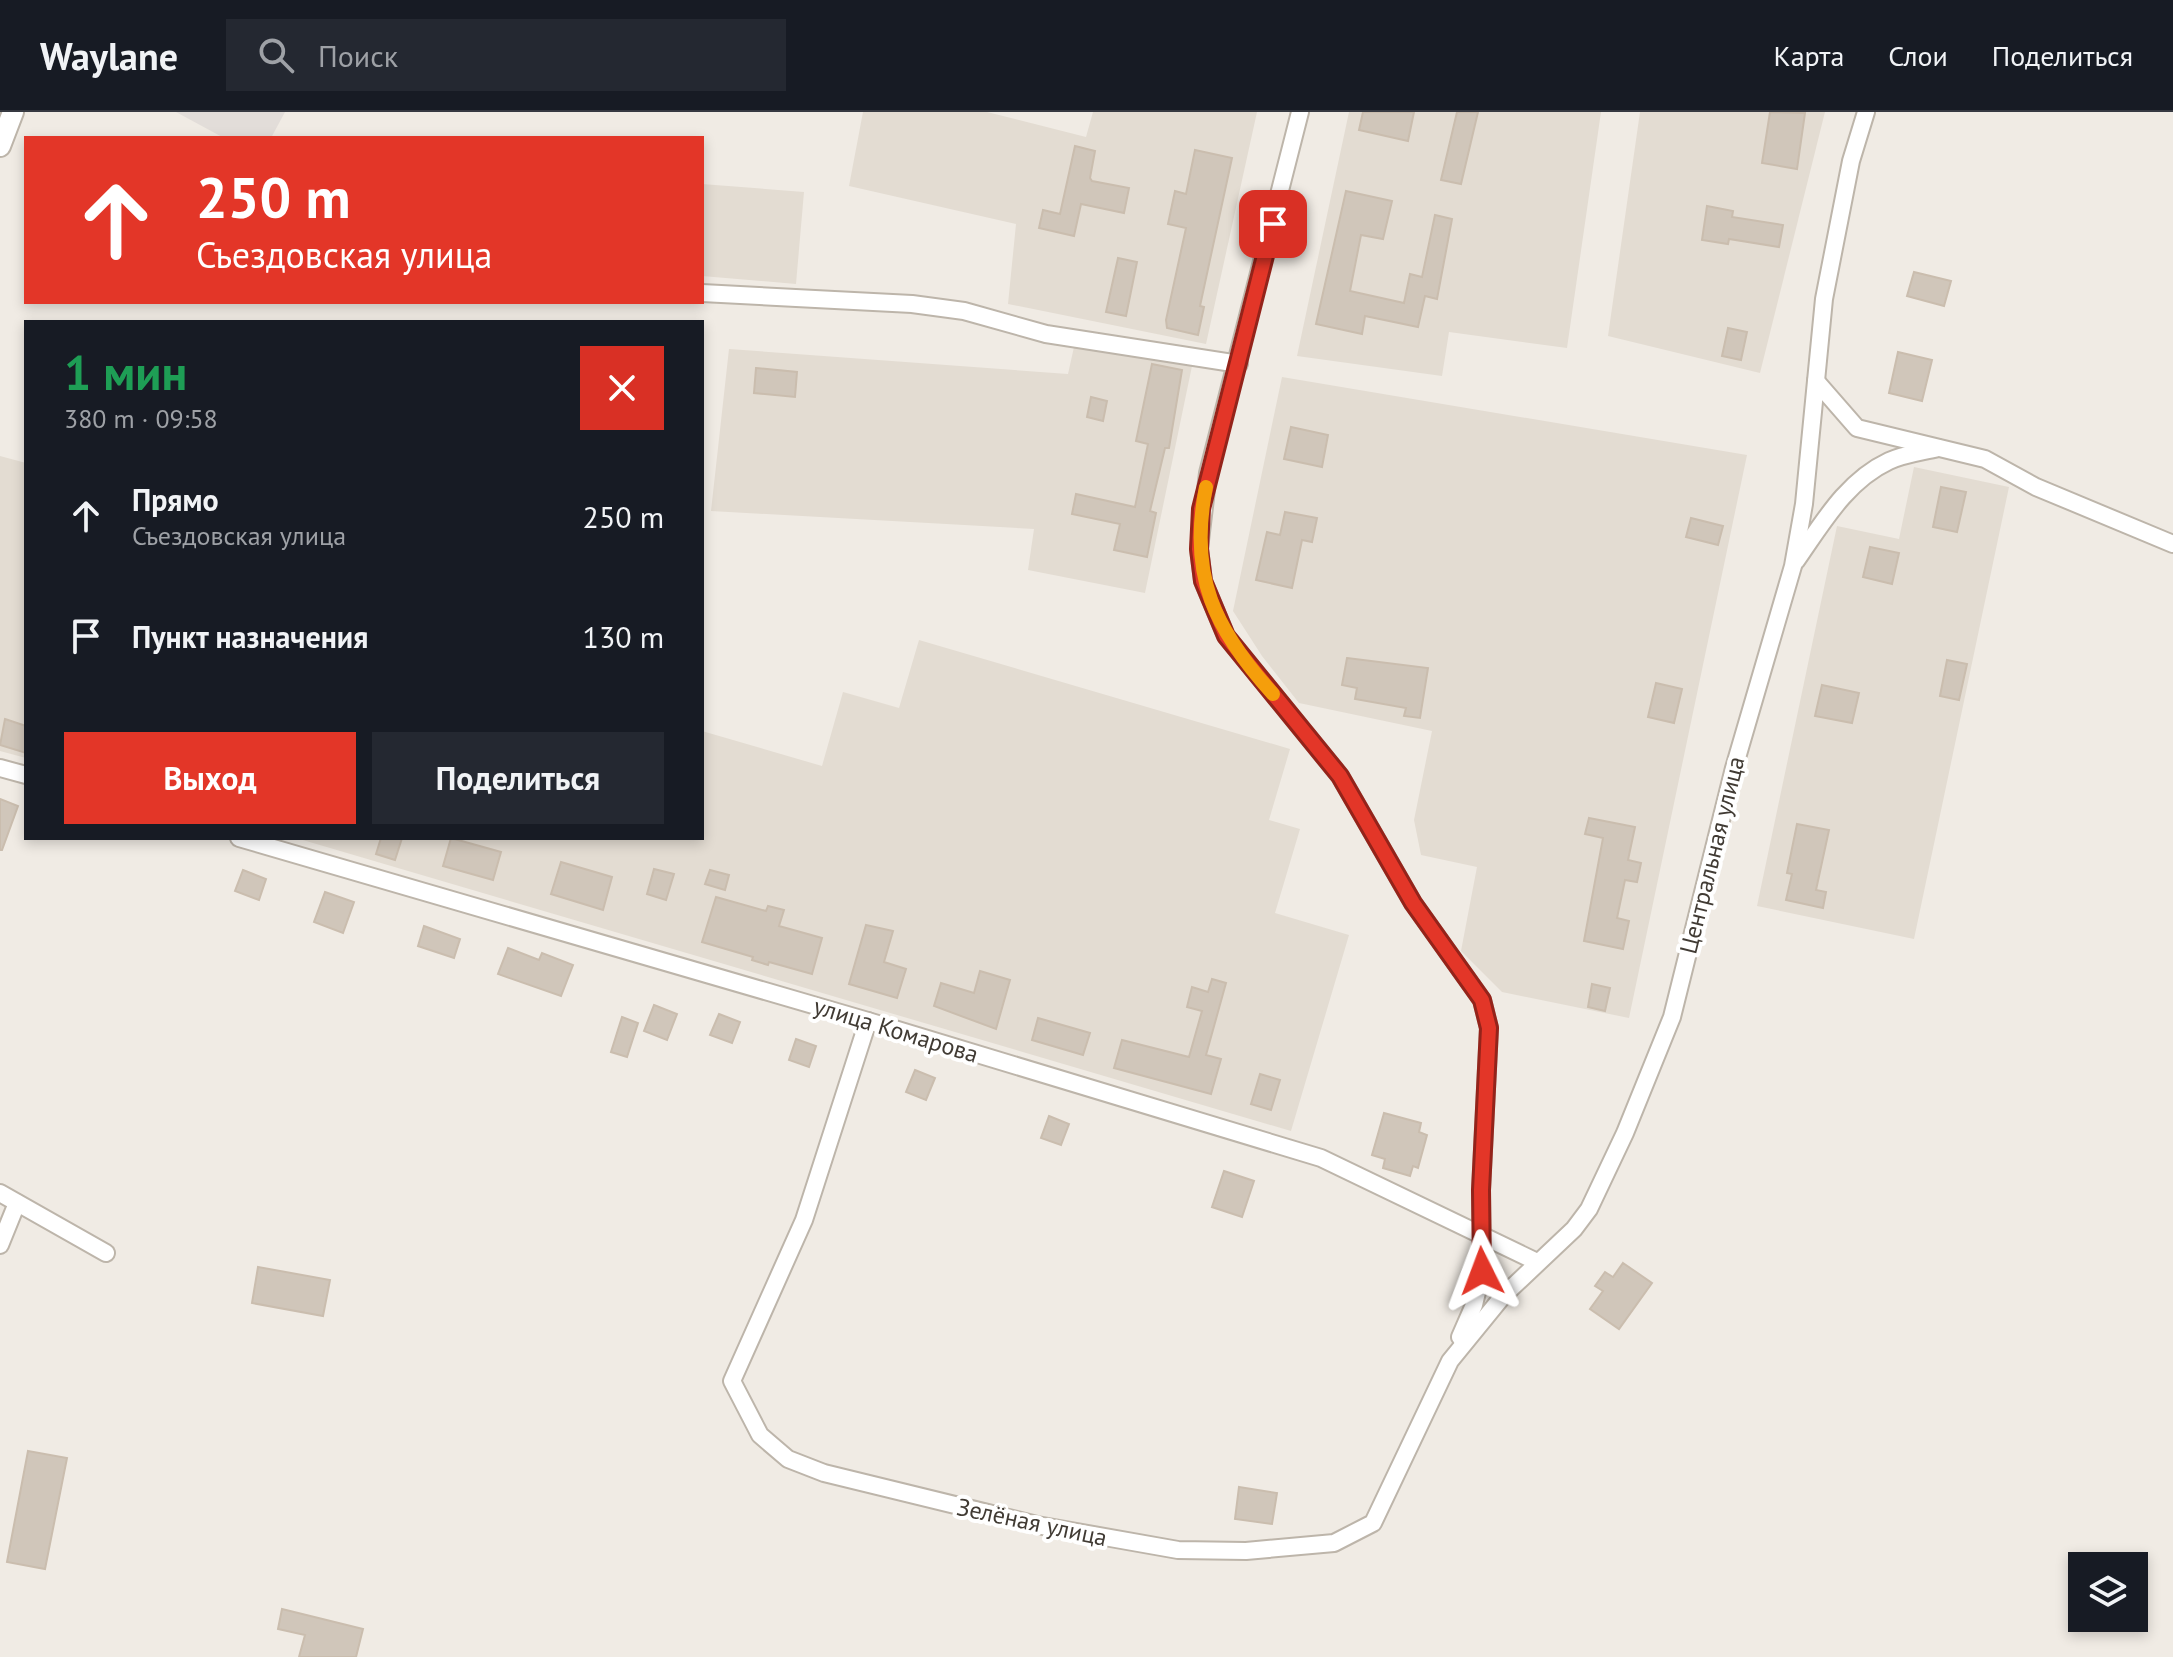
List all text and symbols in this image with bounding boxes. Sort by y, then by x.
search box [226,19,786,91]
text: Waylane [40,31,178,80]
icon: search [254,33,298,77]
text: Поиск [318,36,398,75]
text: Карта [1774,37,1844,74]
text: Слои [1888,37,1948,74]
text: Поделиться [1992,37,2133,74]
text: 250 m [196,161,351,233]
icon: ahead [64,168,168,272]
pin [1239,190,1307,258]
icon: arrive [1251,202,1295,246]
text: Съездовская улица [196,231,492,278]
text: 1 мин [64,341,187,403]
button: close [580,346,664,430]
text: 380 m · 09:58 [64,402,218,435]
text: Прямо [132,480,219,519]
icon: ahead [64,494,108,538]
text: 250 m [583,497,664,536]
text: Съездовская улица [132,519,346,552]
icon: arrive [64,614,108,658]
text: Пункт назначения [132,617,368,656]
text: 130 m [583,617,664,656]
button: Выход [64,732,356,824]
button: Поделиться [372,732,664,824]
street label: Центральная улица [1672,753,1752,957]
street label: улица Комарова [810,990,982,1070]
position arrow [1440,1229,1524,1313]
street label: Зелёная улица [954,1491,1110,1553]
map controls [2068,1552,2148,1632]
button: layers [2068,1552,2148,1632]

